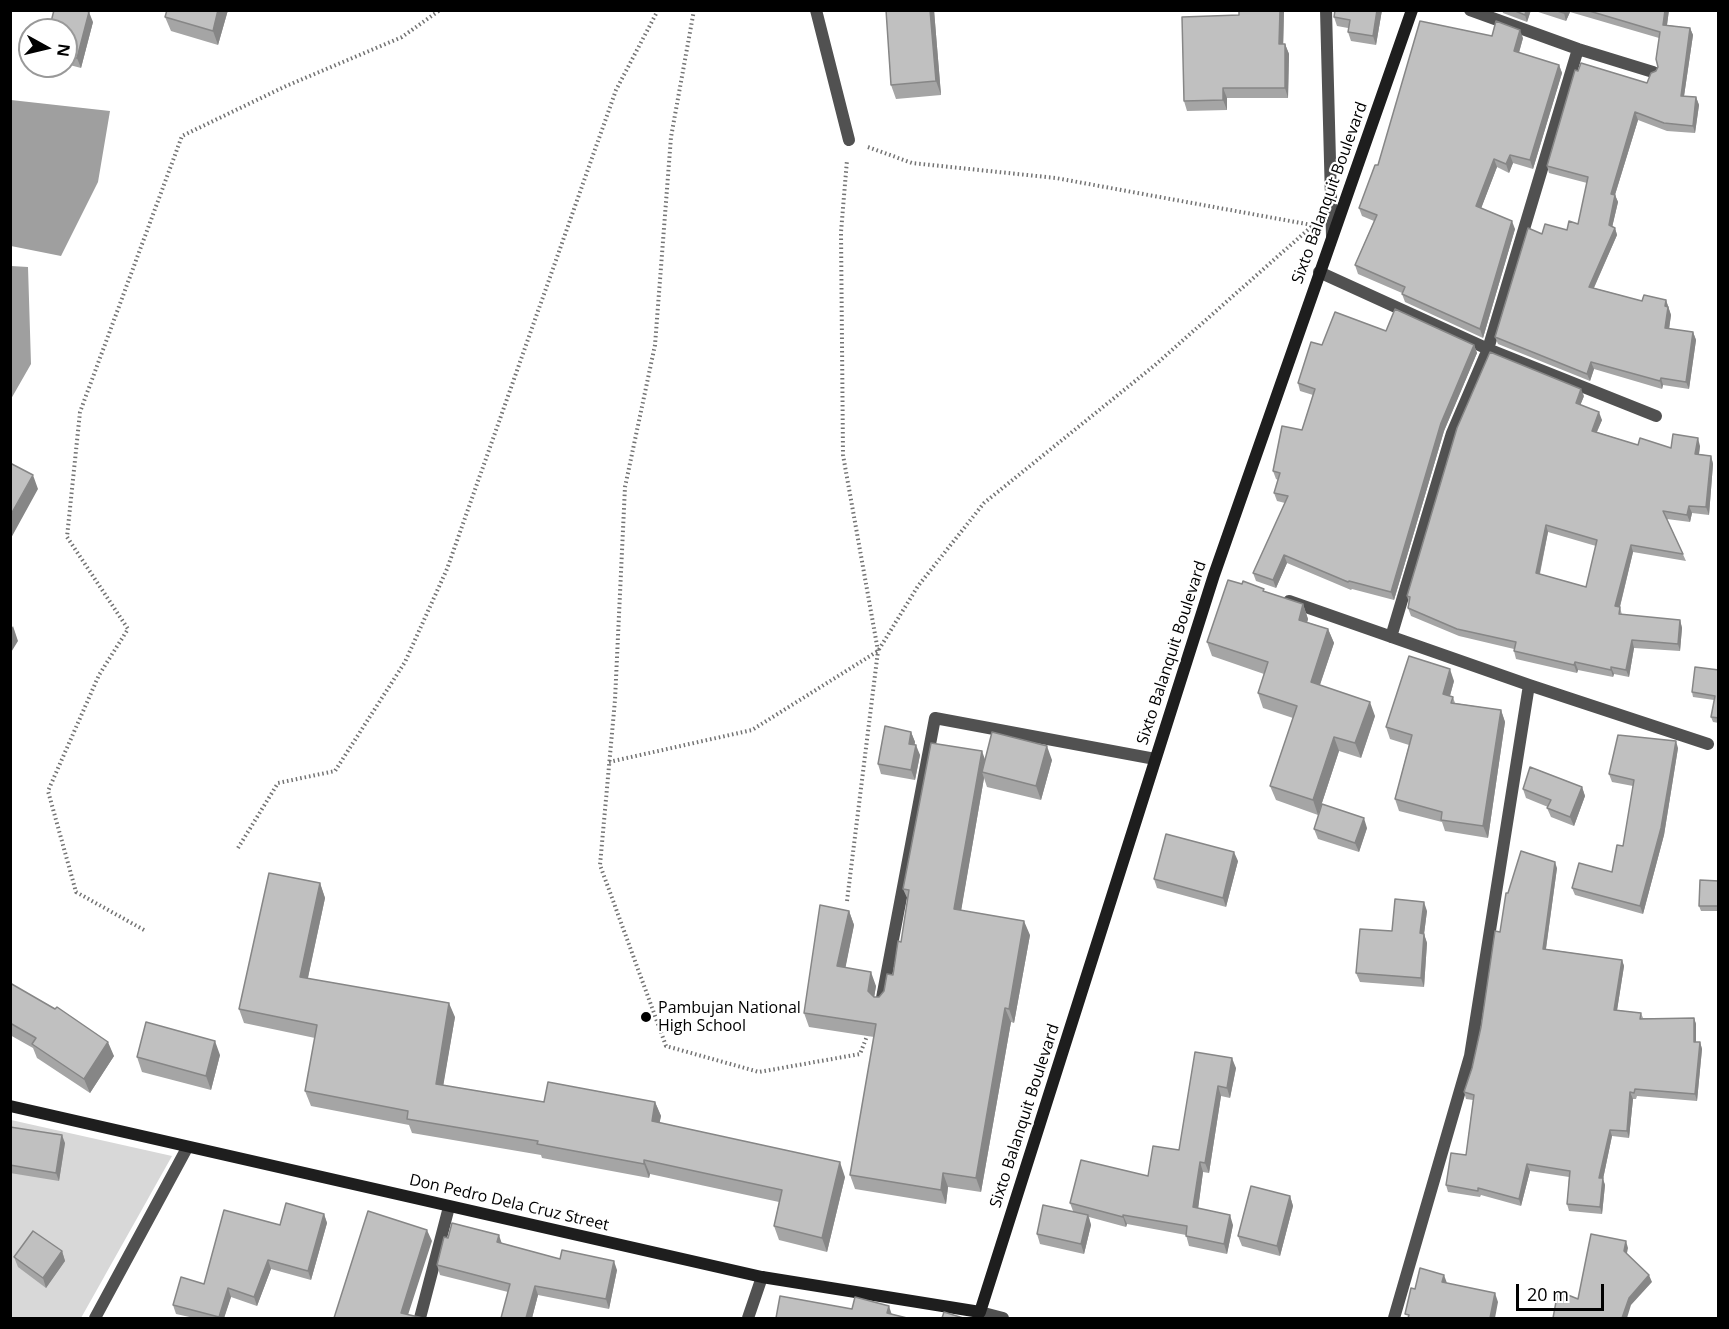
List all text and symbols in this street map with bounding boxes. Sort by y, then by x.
north arrow [18,18,78,78]
text: N [52,42,76,58]
street label: Sixto Balanquit Boulevard [1288,99,1372,287]
street label: Sixto Balanquit Boulevard [1133,559,1211,747]
place label: Pambujan National High School [658,998,801,1036]
marker: Pambujan National High School [639,1010,653,1024]
street label: Sixto Balanquit Boulevard [986,1022,1064,1210]
street label: Don Pedro Dela Cruz Street [407,1171,611,1235]
scale bar [1519,1272,1608,1310]
text: 20 m [1527,1282,1569,1306]

